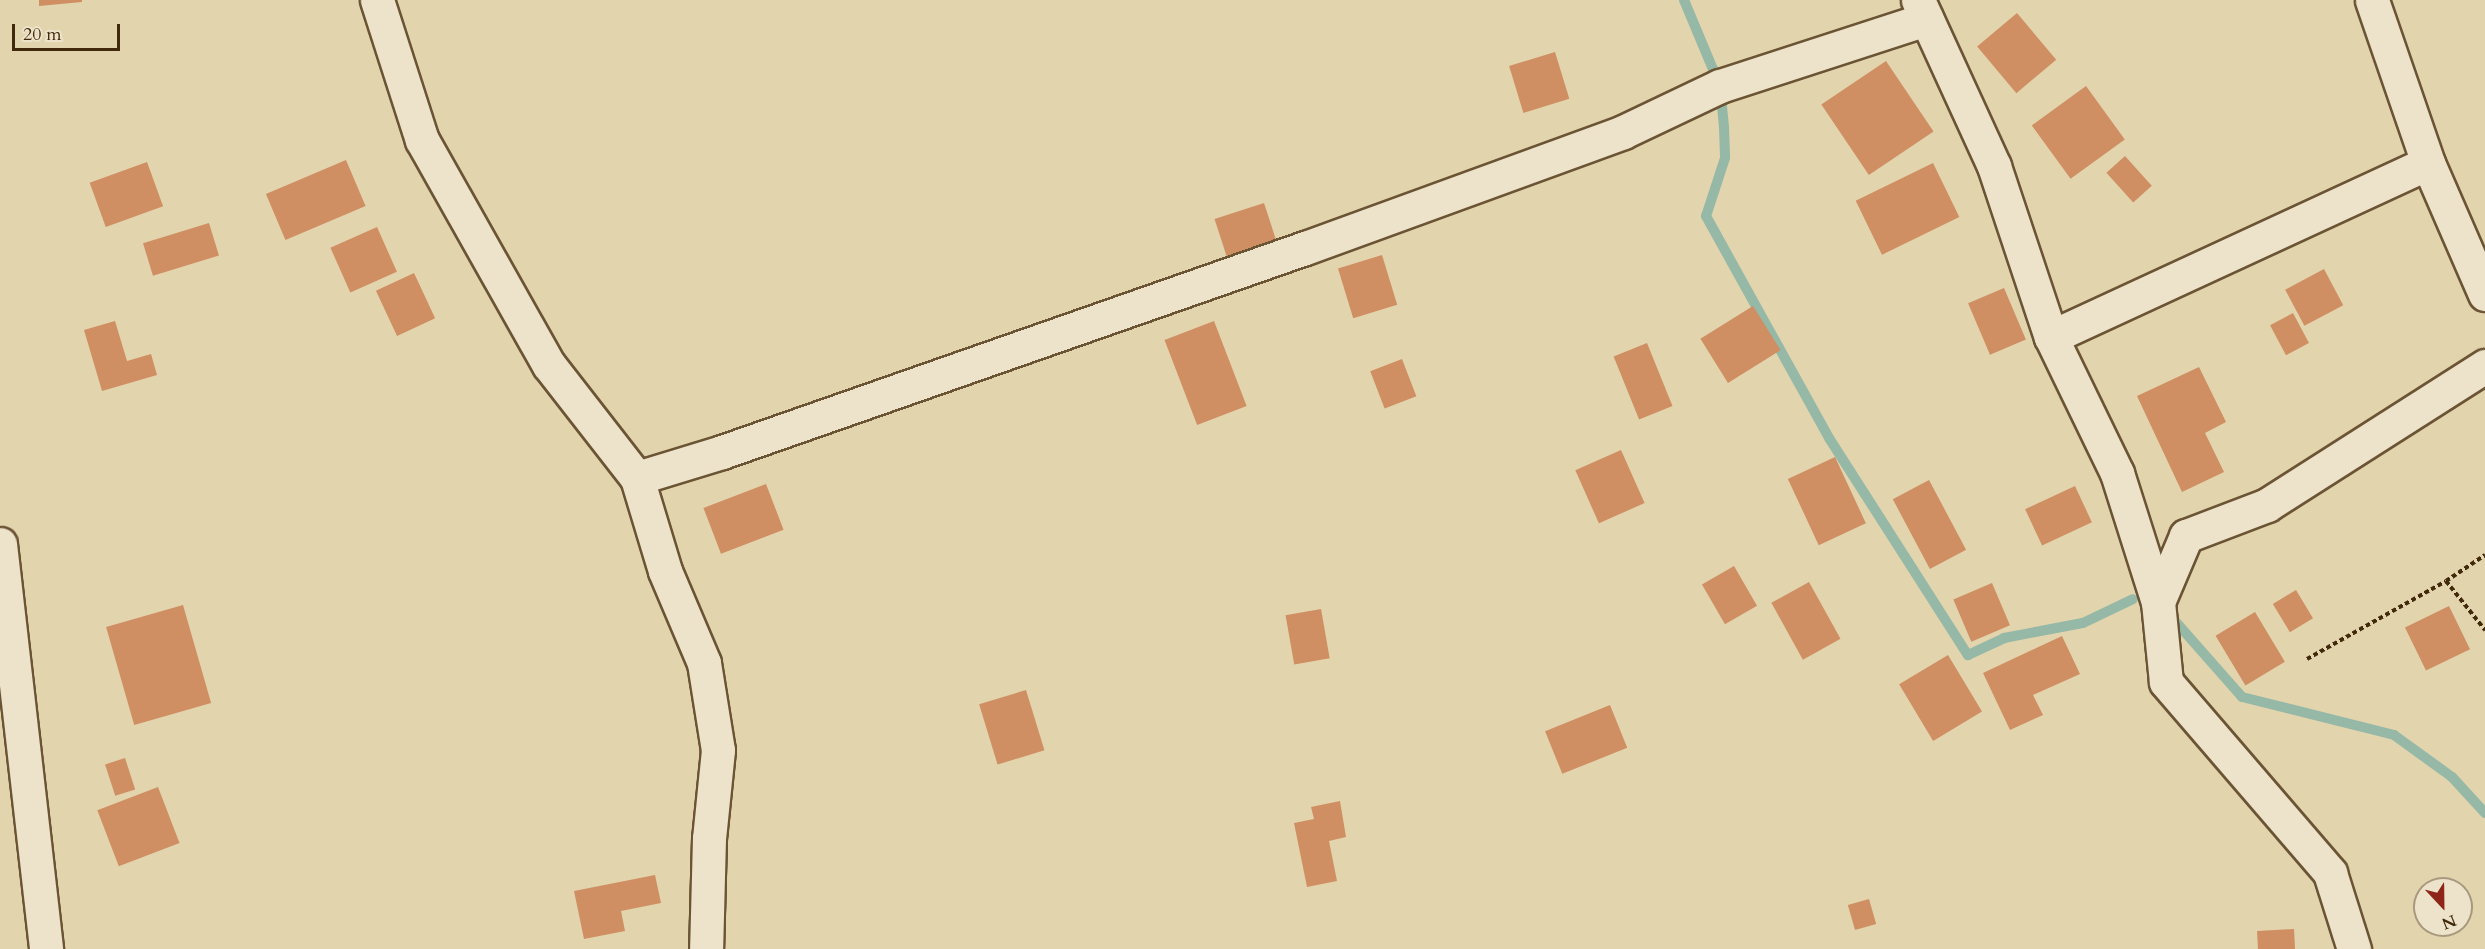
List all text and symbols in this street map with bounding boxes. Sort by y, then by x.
scale bar [15,12,123,50]
text: 20 m [23,22,62,47]
north arrow [2413,877,2473,937]
text: N [2438,909,2460,935]

